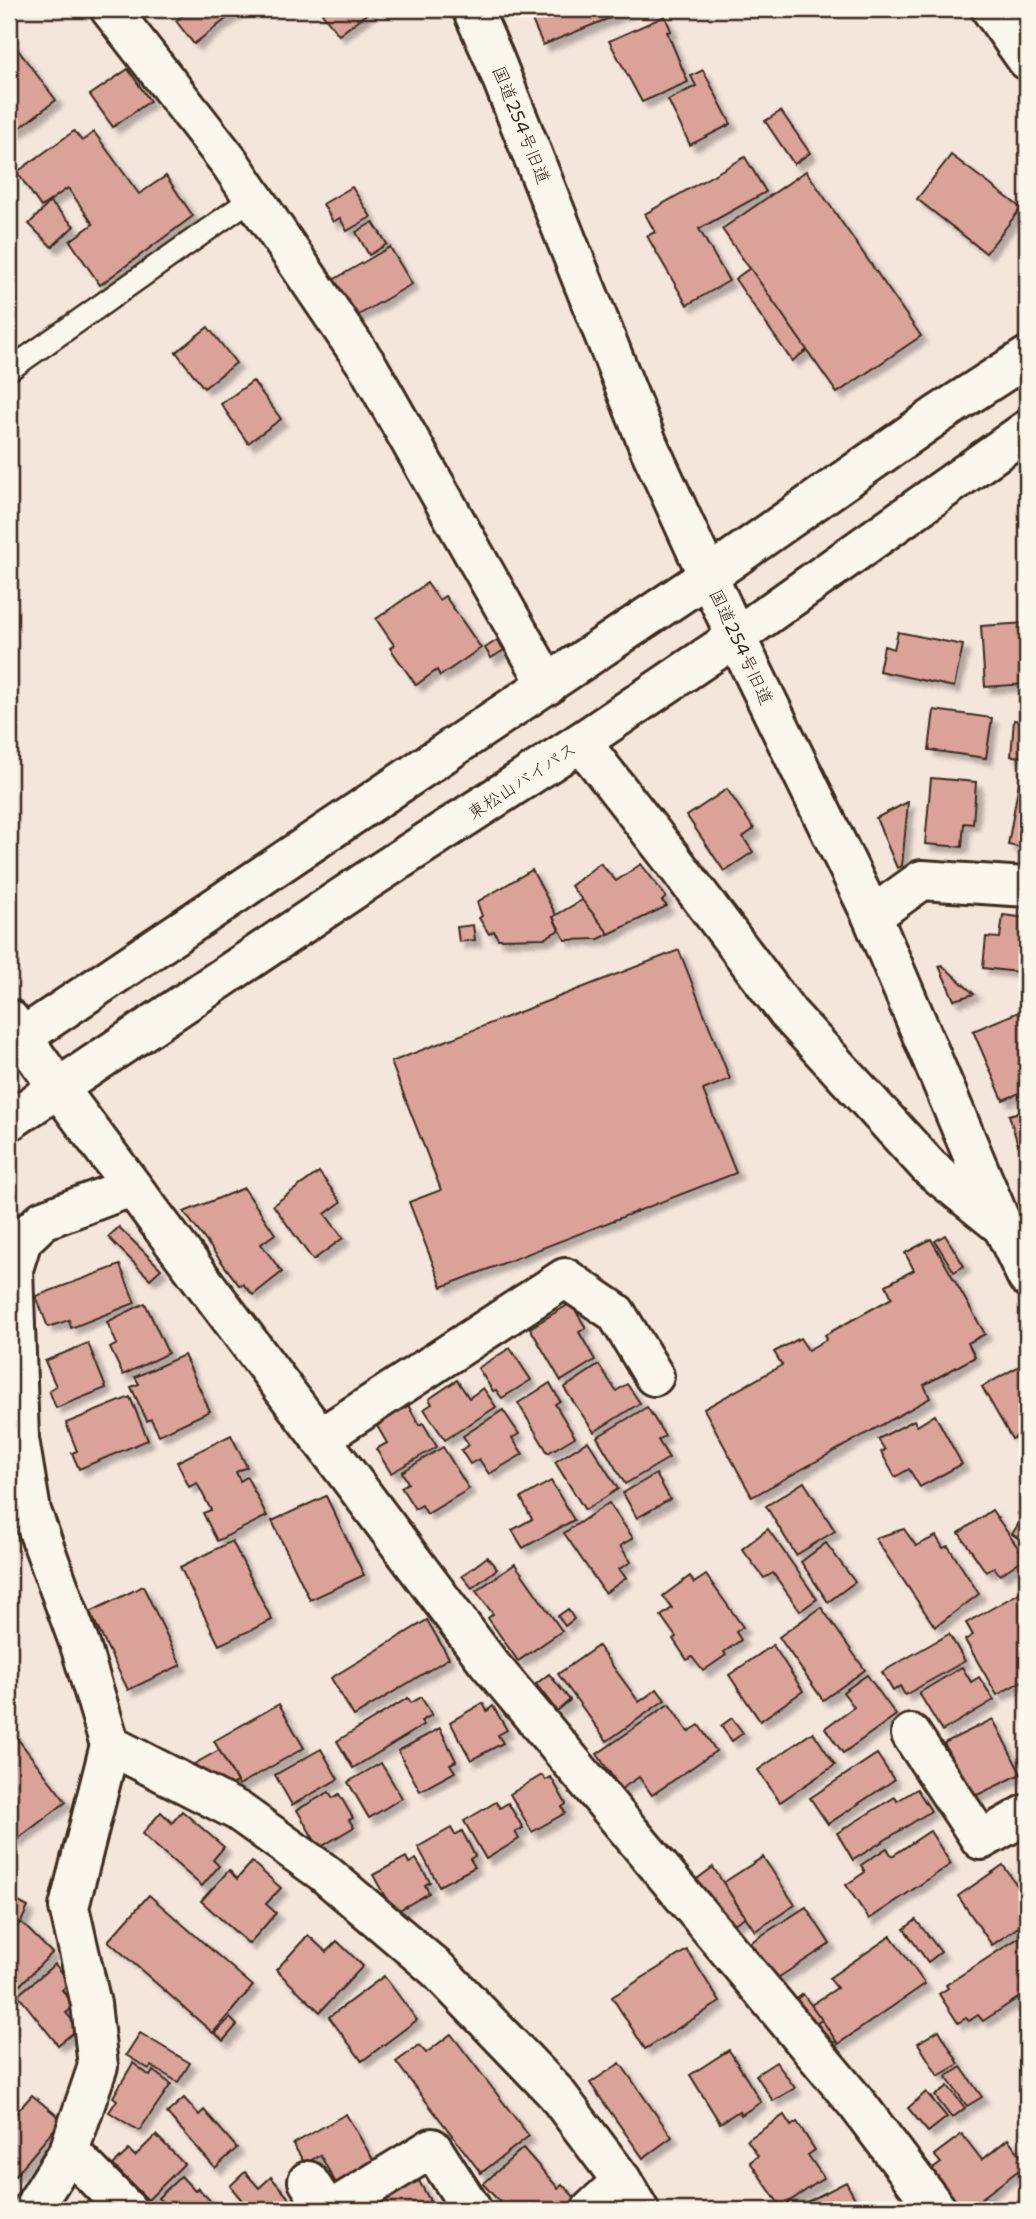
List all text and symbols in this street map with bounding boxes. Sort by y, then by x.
street label: 国道254号旧道 [486,62,556,188]
street label: 国道254号旧道 [704,585,778,709]
street label: 東松山バイパス [463,737,581,825]

